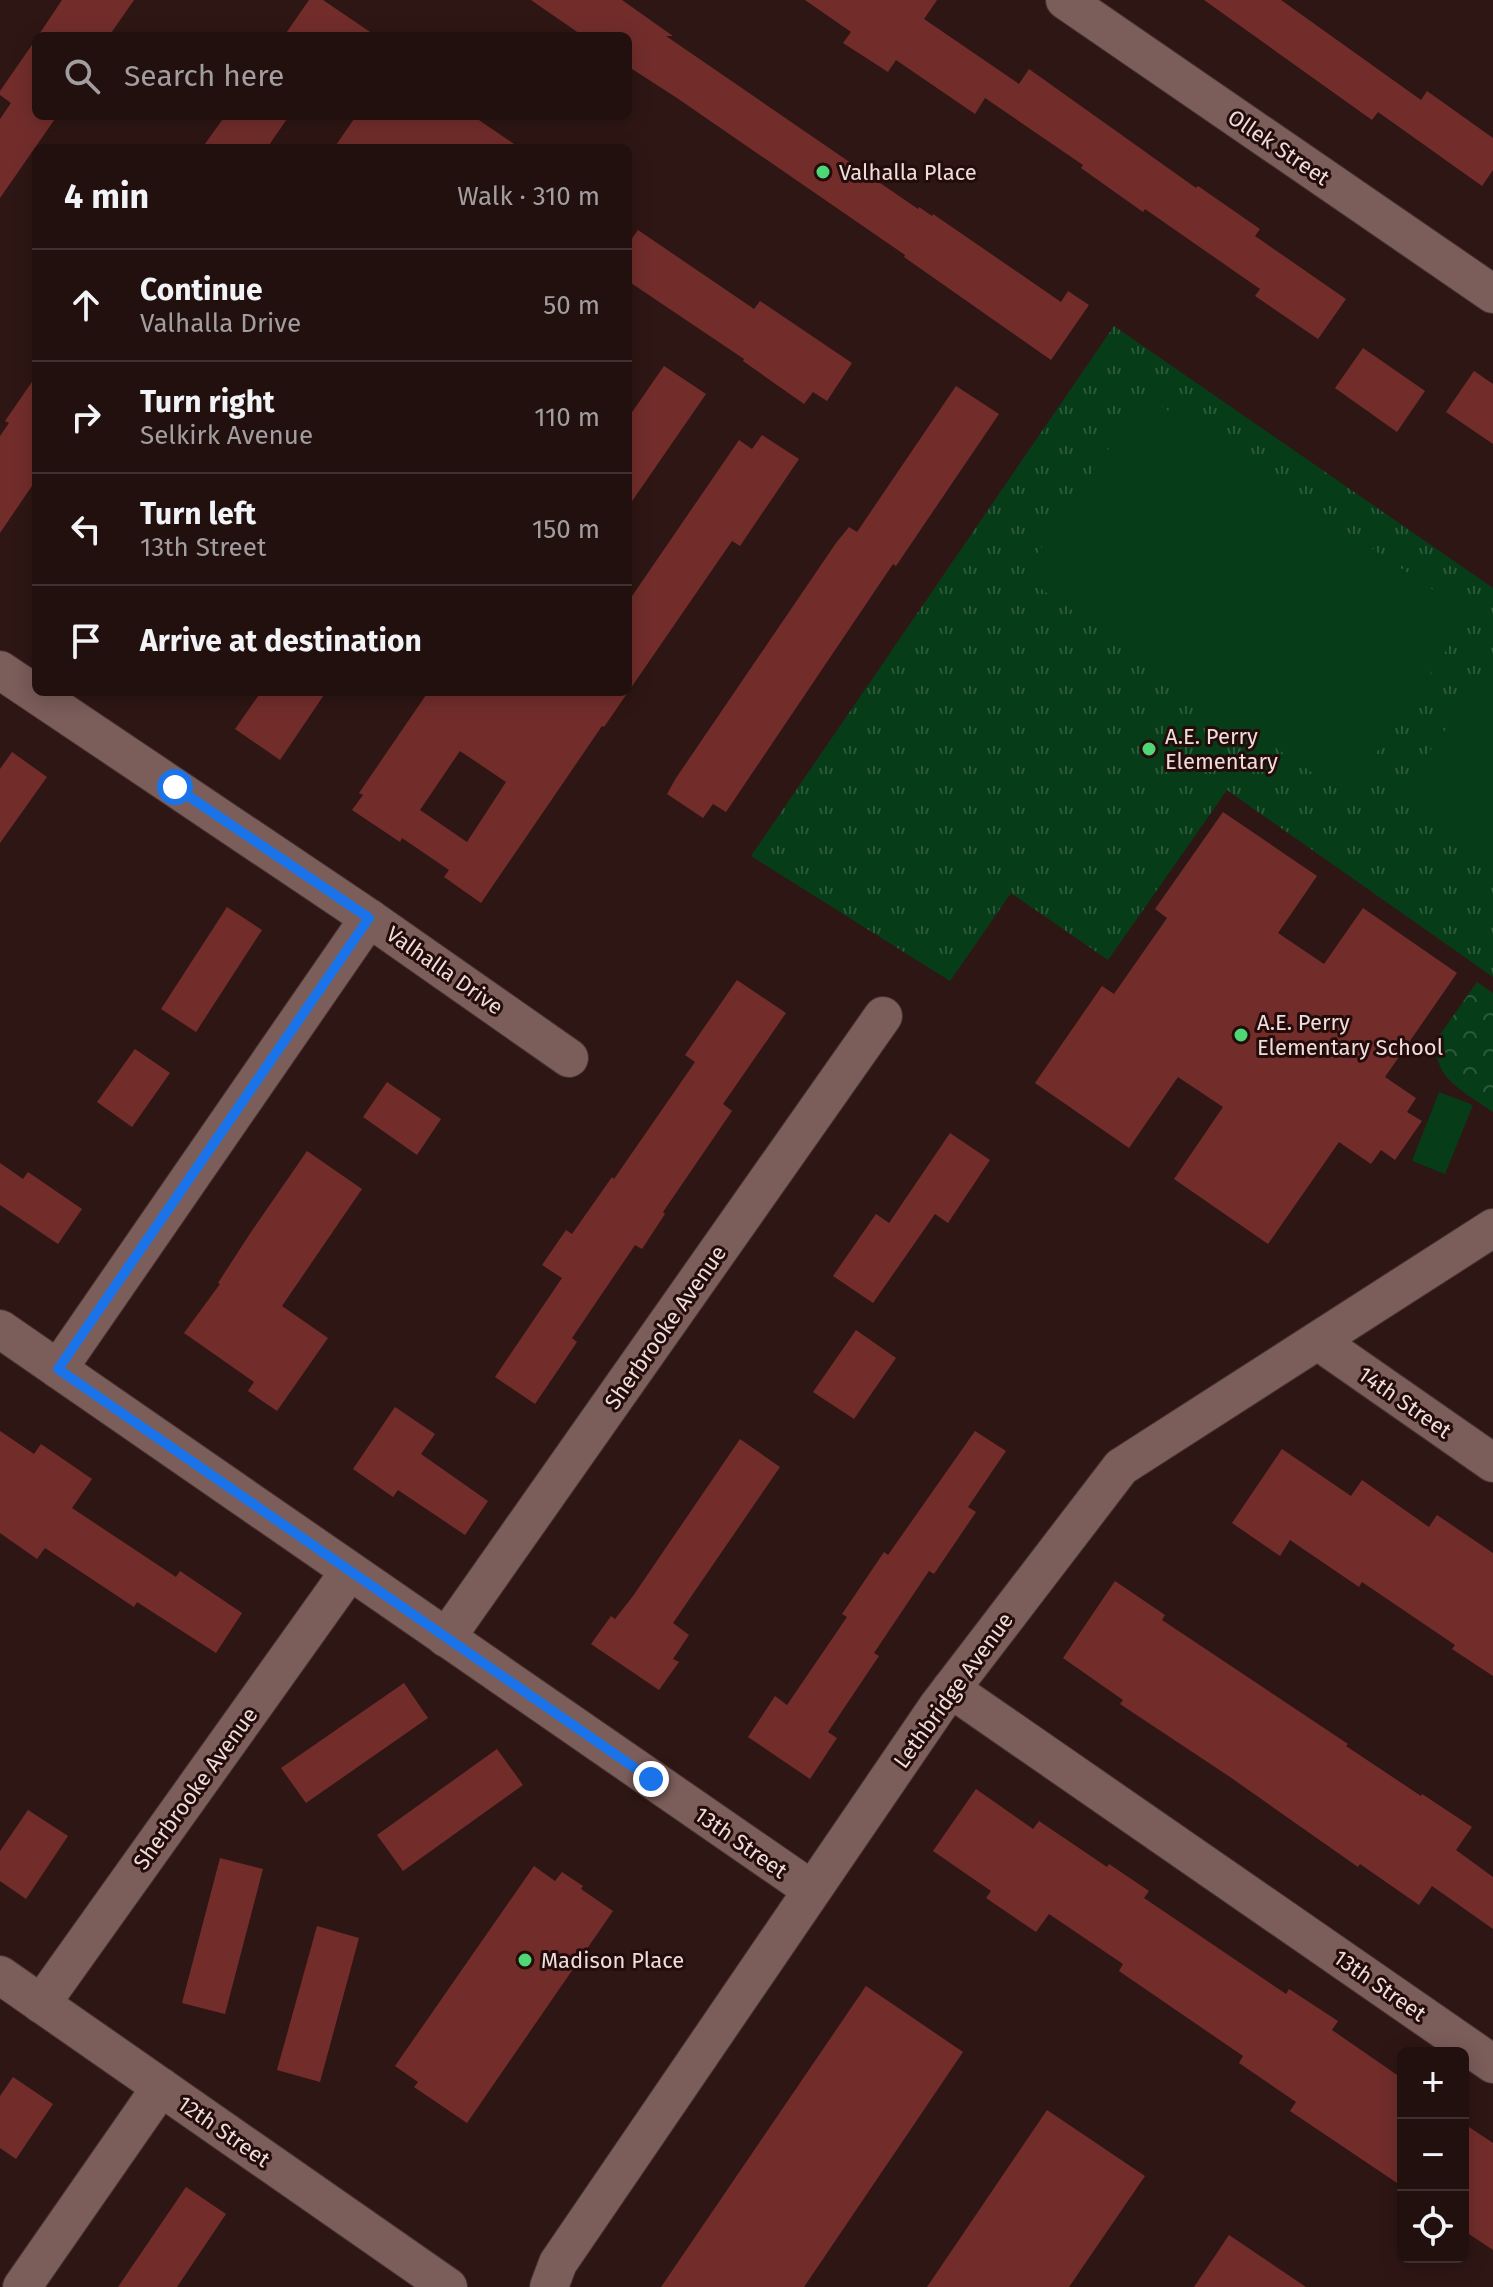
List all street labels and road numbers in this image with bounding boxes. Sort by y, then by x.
street label: Ollek Street [1223,104,1335,191]
street label: Valhalla Drive [381,920,508,1021]
street label: Sherbrooke Avenue [599,1240,732,1414]
street label: 14th Street [1353,1360,1457,1444]
street label: Lethbridge Avenue [888,1607,1019,1773]
street label: Sherbrooke Avenue [128,1702,263,1875]
street label: 13th Street [689,1801,792,1884]
street label: 13th Street [1328,1944,1431,2027]
street label: 12th Street [172,2090,275,2173]

